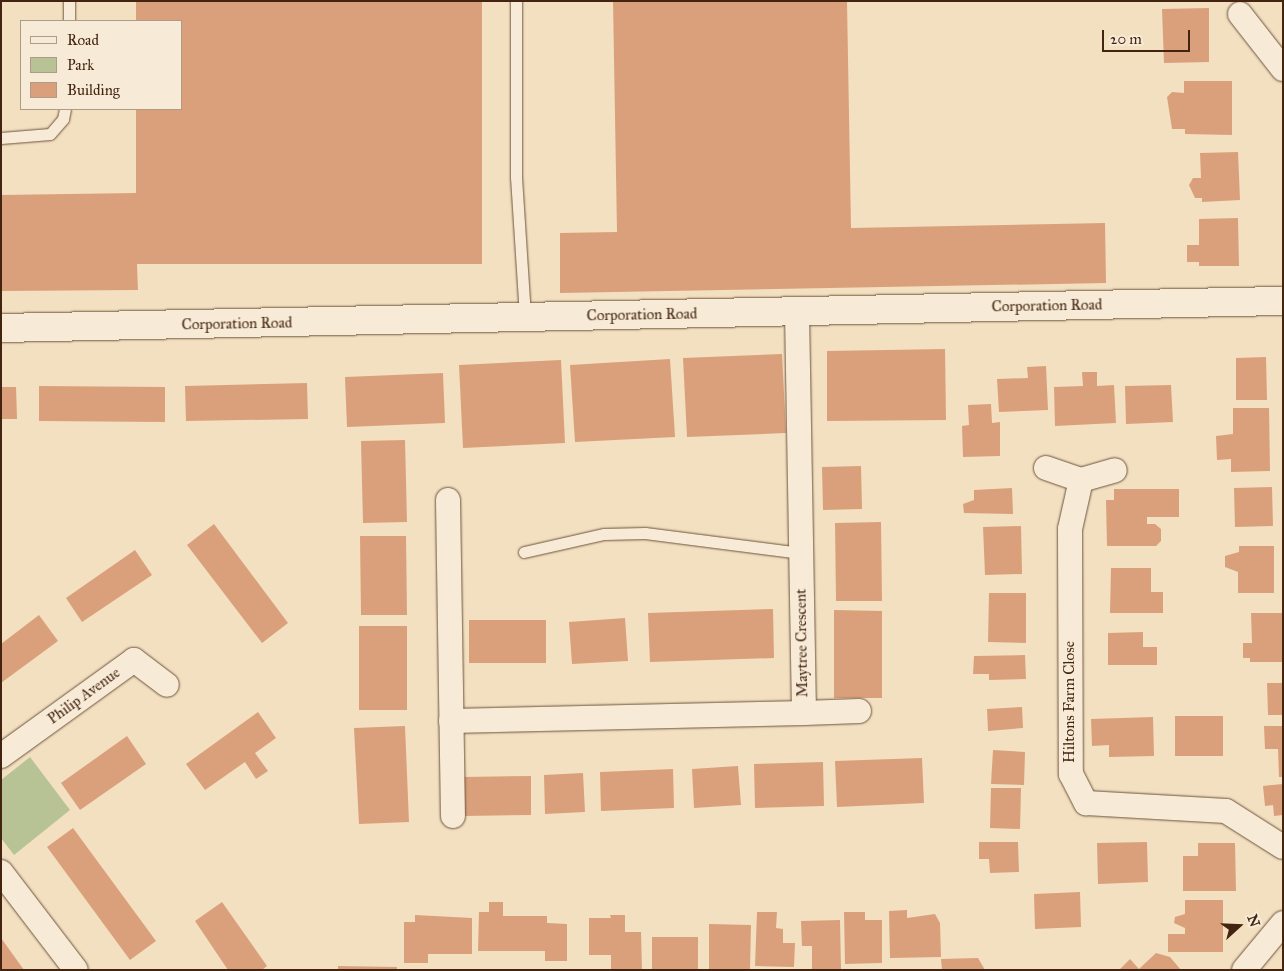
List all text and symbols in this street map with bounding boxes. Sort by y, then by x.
legend [20,20,182,110]
scale bar [1104,20,1192,52]
text: 20 m [1110,30,1142,48]
text: Road [67,31,99,49]
text: Park [67,56,94,74]
text: Building [67,81,120,99]
street label: Corporation Road [991,296,1103,316]
street label: Corporation Road [586,305,698,325]
street label: Corporation Road [181,314,293,334]
street label: Maytree Crescent [792,589,812,697]
street label: Hiltons Farm Close [1061,641,1079,763]
street label: Philip Avenue [44,664,124,728]
north arrow [1214,901,1264,951]
text: N [1244,912,1264,929]

